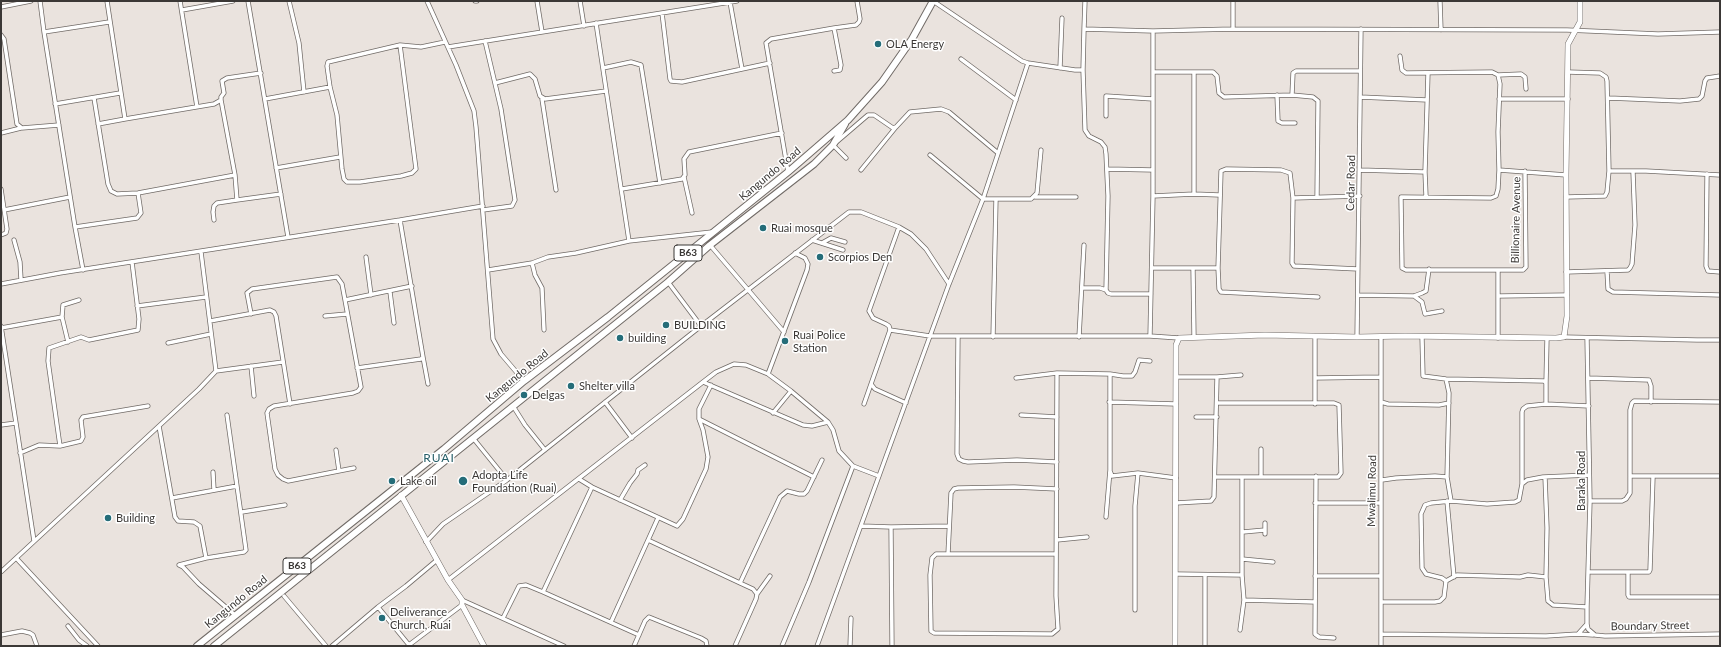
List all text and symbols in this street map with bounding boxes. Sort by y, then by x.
place label: OLA Energy [886,37,944,51]
marker: OLA Energy [873,39,883,49]
street label: Kangundo Road [736,144,804,204]
street label: Cedar Road [1344,155,1358,211]
street label: Billionaire Avenue [1509,177,1523,263]
place label: Ruai mosque [771,221,833,235]
marker: Ruai mosque [758,223,768,233]
road number: B63 [674,245,702,261]
place label: Scorpios Den [828,250,892,264]
marker: Scorpios Den [815,252,825,262]
place label: BUILDING [674,318,726,332]
marker: BUILDING [661,320,671,330]
place label: Ruai Police Station [793,328,845,354]
place label: building [628,331,666,345]
marker: building [615,333,625,343]
marker: Ruai Police Station [780,336,790,346]
street label: Kangundo Road [483,347,551,405]
place label: Shelter villa [579,379,635,393]
marker: Shelter villa [566,381,576,391]
place label: Delgas [532,388,565,402]
marker: Delgas [519,390,529,400]
district label: RUAI [423,451,455,465]
street label: Baraka Road [1574,451,1588,511]
street label: Mwalimu Road [1365,455,1379,527]
place label: Adopta Life Foundation (Ruai) [472,468,557,494]
place label: Lake oil [400,474,436,488]
marker: Adopta Life Foundation (Ruai) [457,475,469,487]
marker: Lake oil [387,476,397,486]
place label: Building [116,511,155,525]
marker: Building [103,513,113,523]
road number: B63 [283,558,311,574]
street label: Kangundo Road [202,573,270,631]
place label: Deliverance Church, Ruai [390,605,451,631]
marker: Deliverance Church, Ruai [377,613,387,623]
street label: Boundary Street [1611,619,1689,633]

